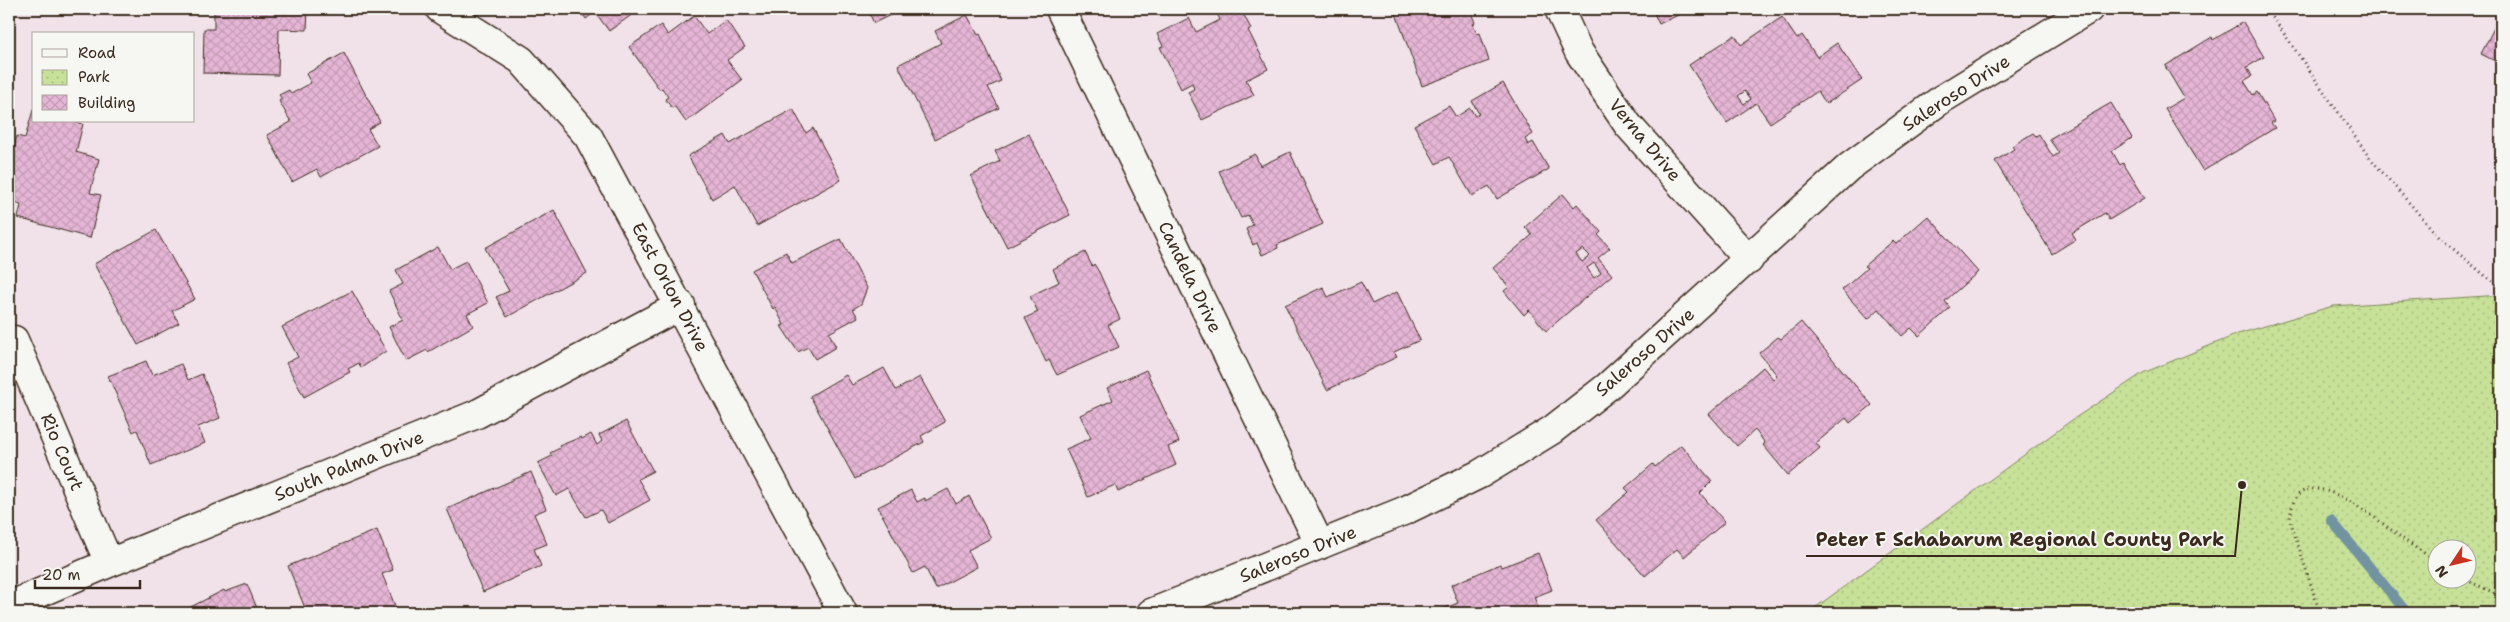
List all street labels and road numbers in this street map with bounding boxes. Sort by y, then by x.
street label: Saleroso Drive [1897,49,2015,137]
street label: Verna Drive [1603,94,1687,186]
street label: Candela Drive [1153,217,1227,337]
street label: East Orlon Drive [626,218,714,356]
street label: Saleroso Drive [1590,302,1700,402]
street label: Rio Court [35,410,89,494]
street label: South Palma Drive [271,425,427,507]
street label: Saleroso Drive [1236,520,1360,588]

